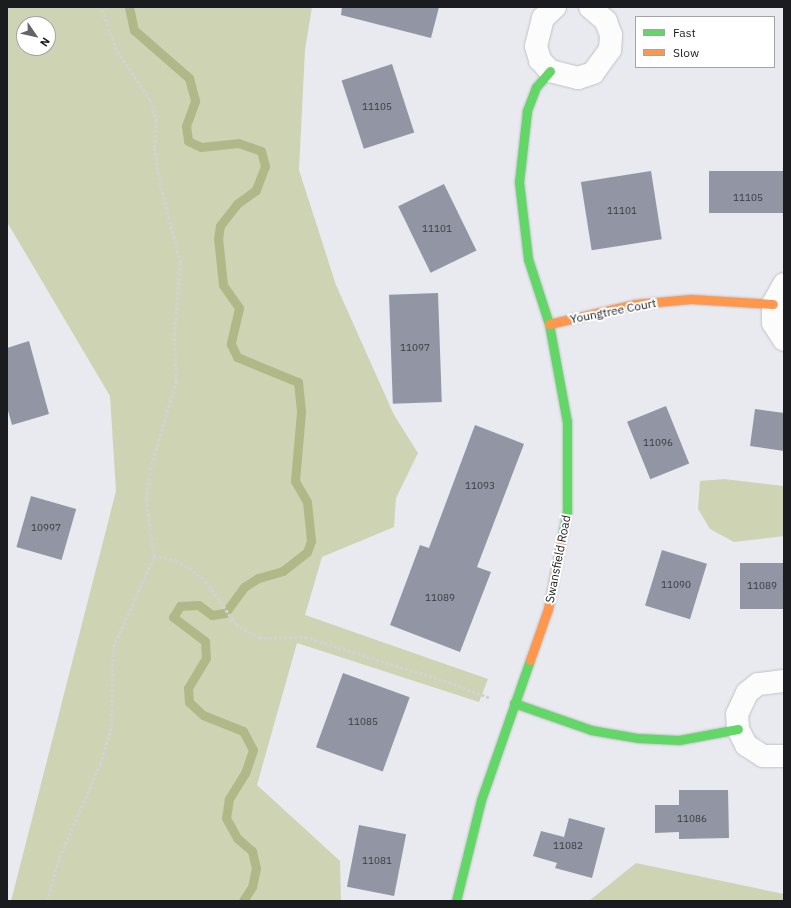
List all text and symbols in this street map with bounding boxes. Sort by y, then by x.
north arrow [16,16,56,56]
legend [635,16,775,68]
text: Fast [673,25,696,40]
text: N [37,35,53,49]
text: Slow [673,45,699,60]
house number: 11105 [362,101,392,113]
house number: 11105 [733,192,763,204]
house number: 11101 [607,205,637,217]
house number: 11101 [422,223,452,235]
street label: Youngtree Court [569,296,657,326]
house number: 11097 [400,342,430,354]
house number: 11096 [643,437,673,449]
house number: 11093 [465,480,495,492]
street label: Swansfield Road [542,514,574,604]
house number: 10997 [31,522,61,534]
house number: 11090 [661,579,691,591]
house number: 11089 [747,580,777,592]
house number: 11089 [425,592,455,604]
house number: 11085 [348,716,378,728]
house number: 11086 [677,813,707,825]
house number: 11082 [553,840,583,852]
house number: 11081 [362,855,392,867]

